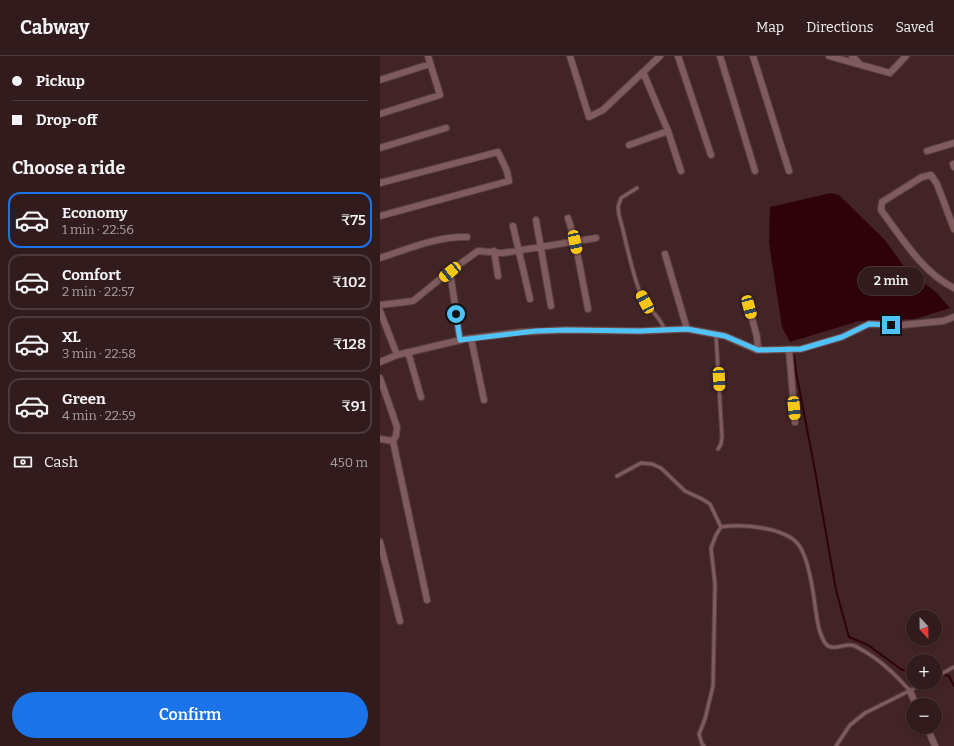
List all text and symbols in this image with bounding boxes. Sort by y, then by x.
text: Cabway [20,16,89,39]
text: Map [756,19,784,36]
text: Directions [806,19,874,36]
text: Saved [896,19,934,36]
text: Pickup [36,72,85,90]
text: Drop-off [36,111,97,129]
text: Choose a ride [12,157,125,179]
icon: car [14,202,50,238]
text: Economy [62,204,128,222]
text: ₹75 [341,211,366,229]
text: 1 min · 22:56 [62,222,134,237]
car [567,229,583,255]
car [437,260,463,284]
icon: car [14,264,50,300]
text: Comfort [62,266,121,284]
callout: 2 min [858,267,924,295]
text: ₹102 [332,273,366,291]
text: 2 min [874,273,908,288]
text: 2 min · 22:57 [62,284,134,299]
car [634,289,656,315]
car [740,294,758,320]
route start [447,305,465,323]
route end [882,316,900,334]
icon: car [14,326,50,362]
text: XL [62,328,81,346]
text: ₹128 [333,335,366,353]
text: 3 min · 22:58 [62,346,136,361]
car [712,367,726,391]
icon: car [14,388,50,424]
text: Green [62,390,106,408]
car [787,396,801,420]
text: ₹91 [341,397,366,415]
text: 4 min · 22:59 [62,408,136,423]
icon: cash [12,451,34,473]
text: Cash [44,453,78,471]
text: 450 m [330,455,368,470]
north arrow [906,610,942,646]
map controls [906,610,942,734]
button: + [906,654,942,690]
button: Confirm [12,692,368,738]
button: − [906,698,942,734]

